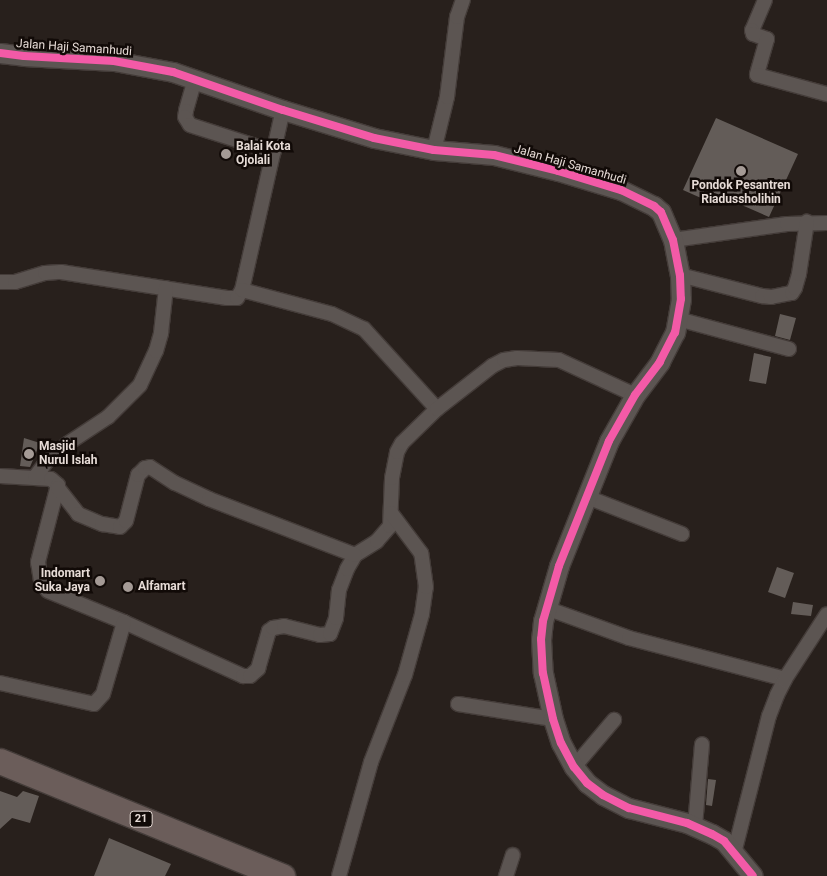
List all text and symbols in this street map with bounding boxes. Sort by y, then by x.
street label: Jalan Haji Samanhudi [15,37,133,59]
place label: Balai Kota Ojolali [236,140,291,168]
street label: Jalan Haji Samanhudi [512,142,628,188]
marker: Balai Kota Ojolali [220,148,232,160]
marker: Pondok Pesantren Riadussholihin [735,165,747,177]
place label: Pondok Pesantren Riadussholihin [691,179,791,207]
place label: Masjid Nurul Islah [39,440,97,468]
marker: Masjid Nurul Islah [23,448,35,460]
place label: Indomart Suka Jaya [35,567,90,595]
marker: Indomart Suka Jaya [94,575,106,587]
place label: Alfamart [138,580,186,594]
marker: Alfamart [122,581,134,593]
road number: 21 [128,811,154,828]

